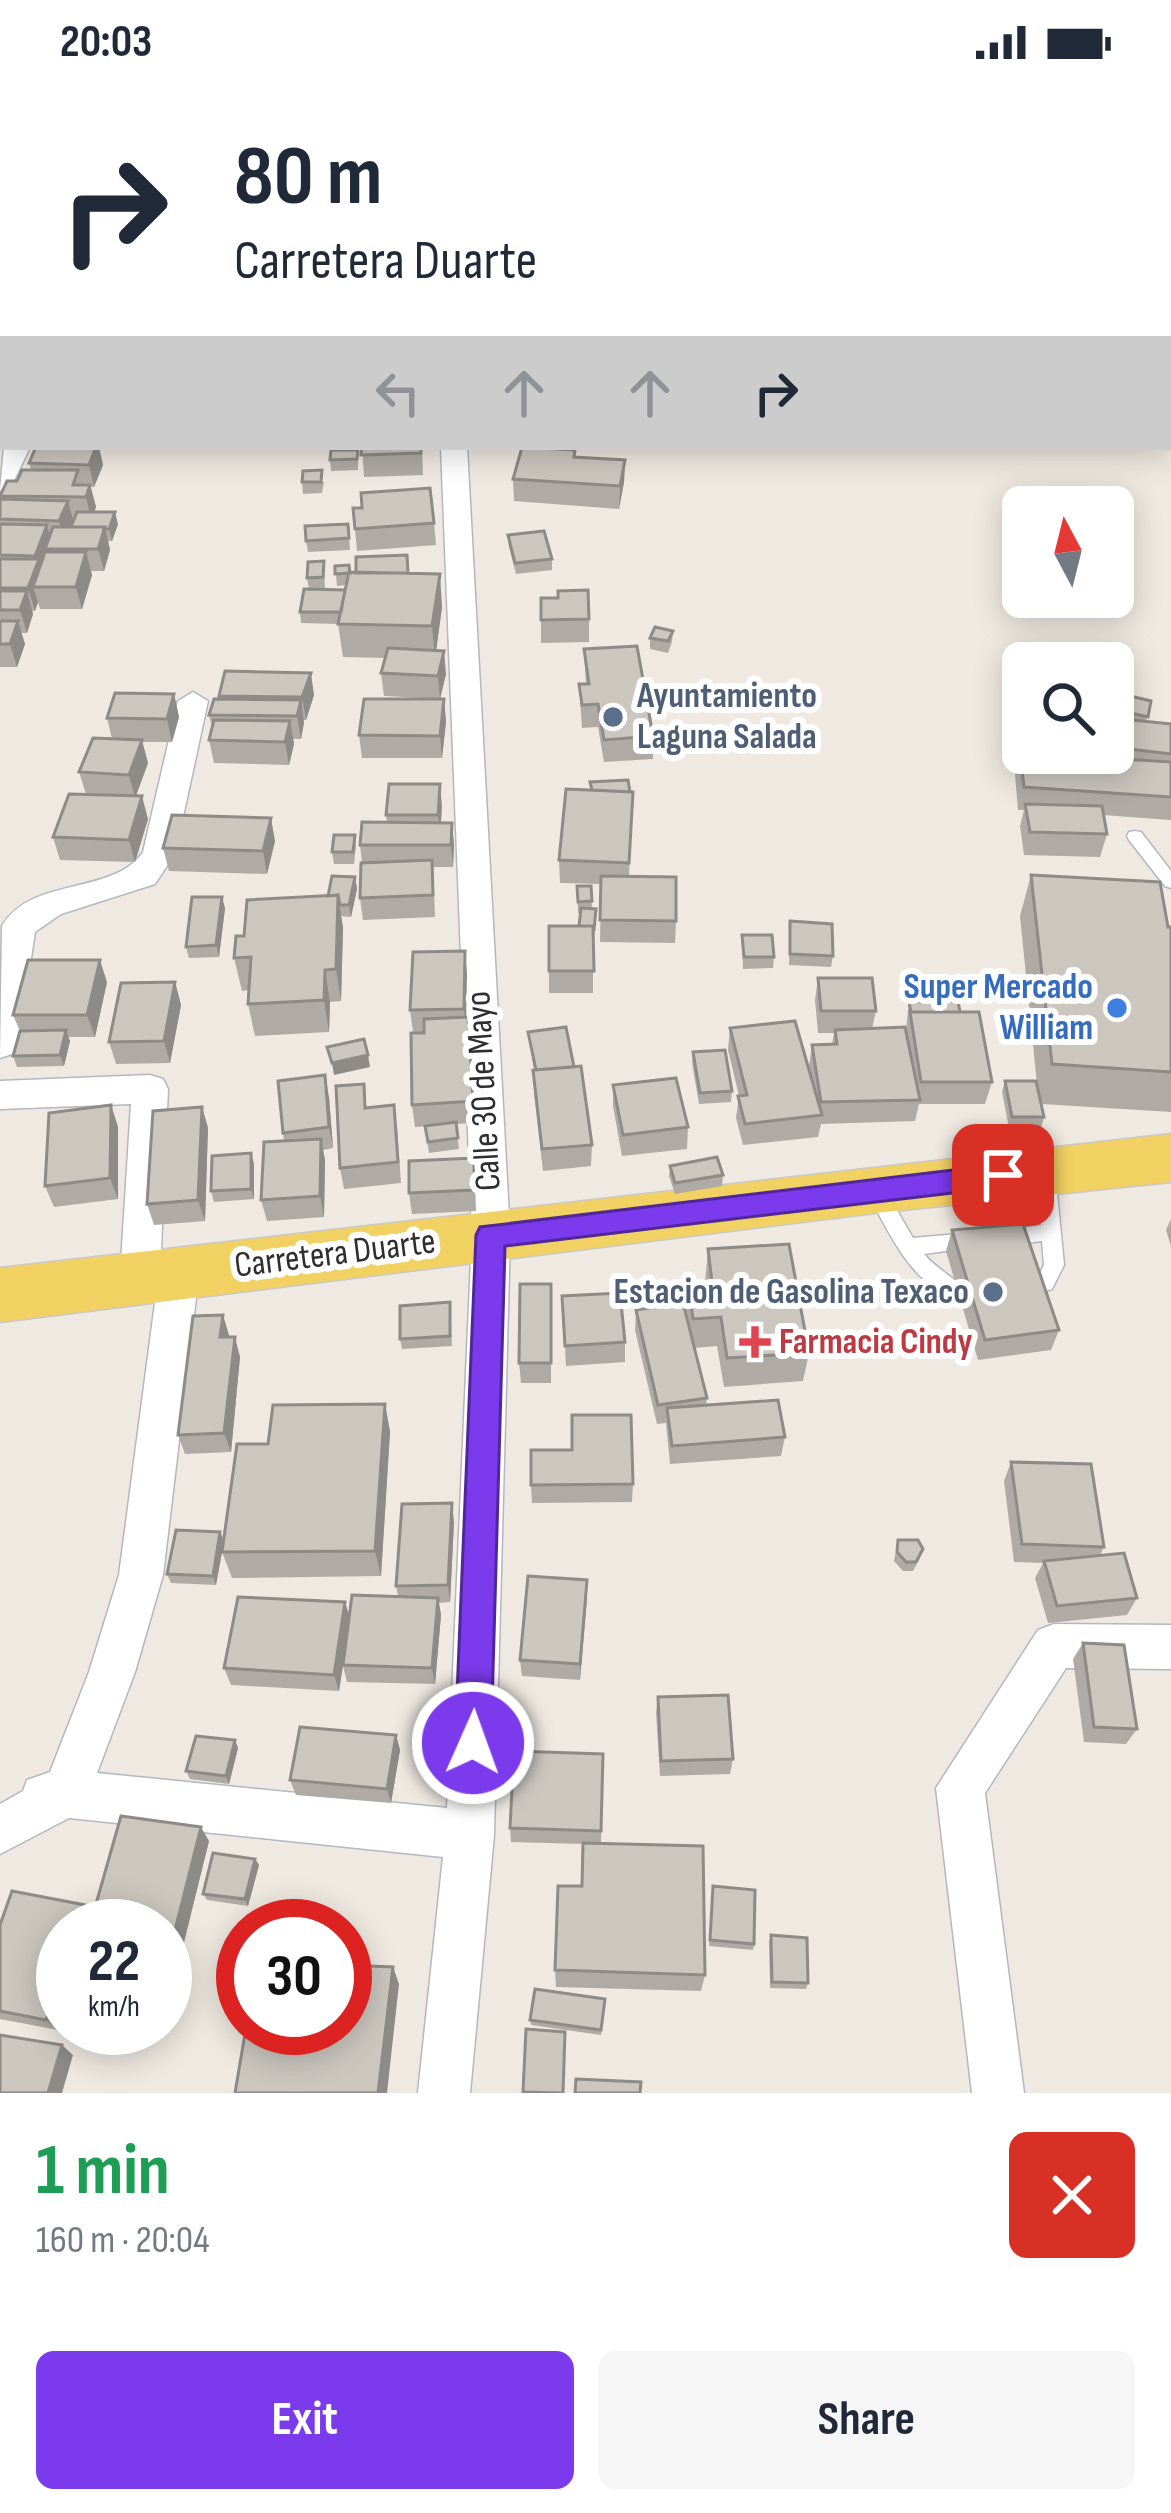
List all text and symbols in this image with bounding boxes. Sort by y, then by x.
text: 20:03 [60,15,152,70]
text: 80 m [234,127,382,228]
icon: right [36,132,192,288]
text: Carretera Duarte [234,229,537,294]
icon: left [365,360,431,426]
icon: ahead [491,360,557,426]
icon: ahead [617,360,683,426]
icon: right [743,360,809,426]
north arrow [1002,486,1134,618]
map controls [1002,486,1134,774]
button: search [1002,642,1134,774]
place label: Ayuntamiento Laguna Salada [636,675,817,759]
marker: Ayuntamiento Laguna Salada [600,704,626,730]
place label: Super Mercado William [903,966,1093,1050]
street label: Calle 30 de Mayo [457,990,511,1192]
marker: Super Mercado William [1104,995,1130,1021]
pin [952,1124,1054,1226]
icon: arrive [970,1142,1036,1208]
street label: Carretera Duarte [232,1220,438,1288]
place label: Estacion de Gasolina Texaco [613,1271,969,1314]
marker: Estacion de Gasolina Texaco [980,1279,1006,1305]
place label: Farmacia Cindy [779,1321,973,1364]
marker: Farmacia Cindy [742,1329,768,1355]
position arrow [410,1680,536,1806]
speed limit sign: 30 [216,1899,372,2055]
text: 22 [88,1926,140,1998]
text: km/h [88,1989,140,2025]
text: 1 min [36,2128,170,2215]
button: close [1009,2132,1135,2258]
text: 160 m · 20:04 [36,2217,210,2264]
button: Exit [36,2351,574,2489]
button: Share [598,2351,1135,2489]

